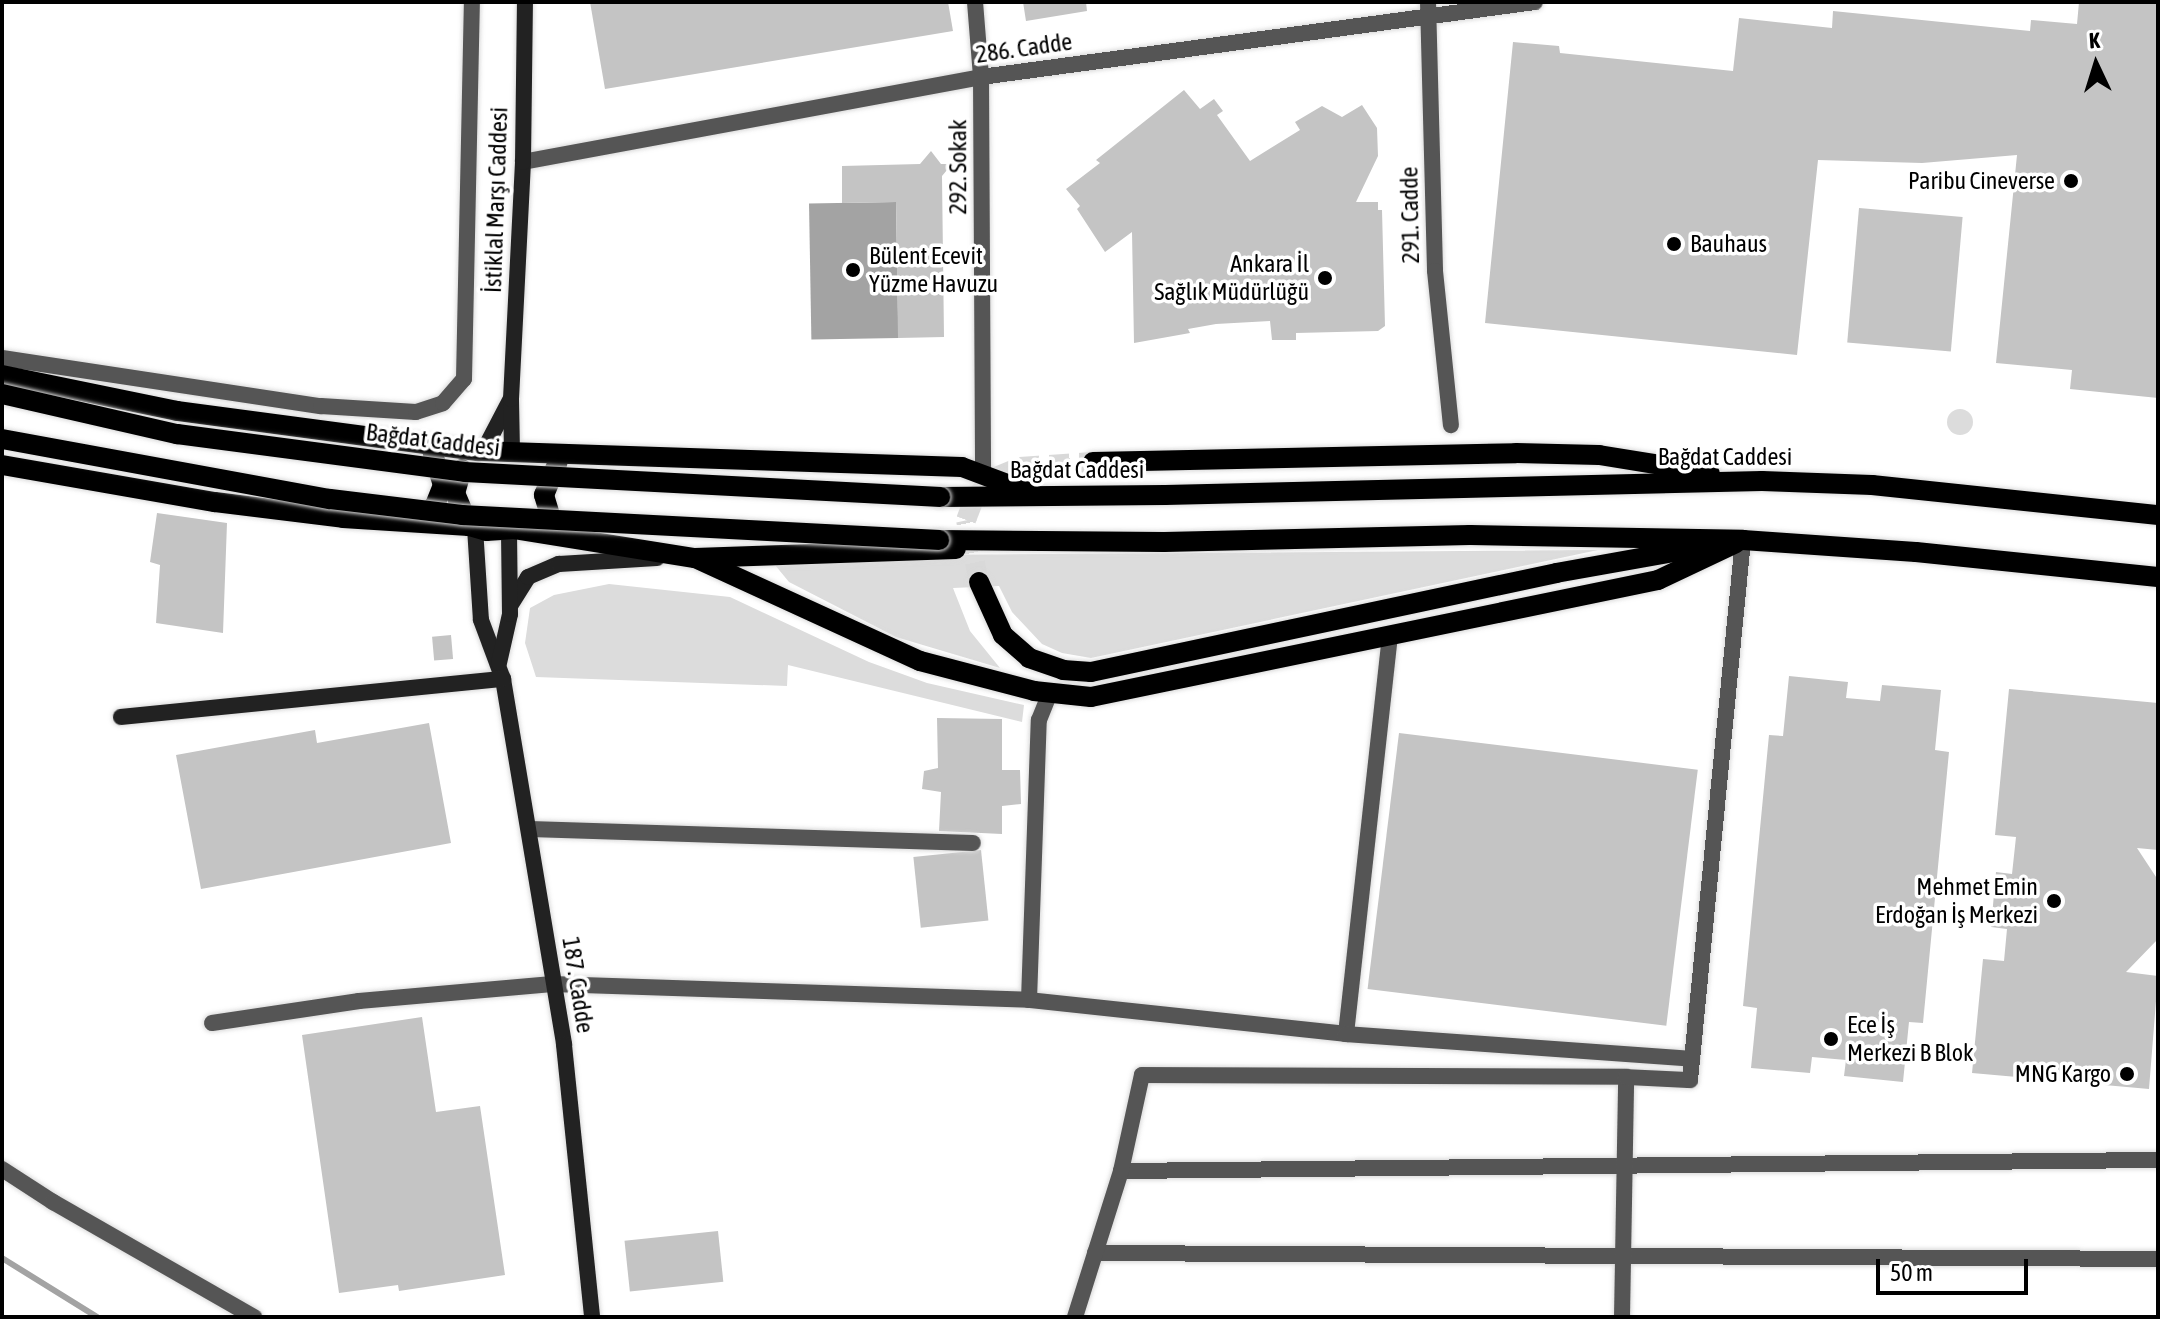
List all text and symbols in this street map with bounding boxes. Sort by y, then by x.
north arrow [2056,24,2136,104]
street label: 286. Cadde [974,27,1074,69]
text: K [2088,27,2101,53]
street label: İstiklal Marşı Caddesi [478,107,514,293]
street label: 292. Sokak [944,119,972,215]
street label: 291. Cadde [1395,166,1425,264]
place label: Paribu Cineverse [1908,167,2055,195]
marker: Paribu Cineverse [2062,172,2080,190]
place label: Bauhaus [1690,230,1767,258]
marker: Bauhaus [1665,235,1683,253]
place label: Bülent Ecevit Yüzme Havuzu [869,242,998,298]
place label: Ankara İl Sağlık Müdürlüğü [1154,250,1309,306]
marker: Bülent Ecevit Yüzme Havuzu [844,261,862,279]
marker: Ankara İl Sağlık Müdürlüğü [1316,269,1334,287]
street label: Bağdat Caddesi [364,417,502,463]
street label: Bağdat Caddesi [1658,443,1792,471]
street label: Bağdat Caddesi [1010,456,1144,484]
place label: Mehmet Emin Erdoğan İş Merkezi [1875,873,2038,929]
marker: Mehmet Emin Erdoğan İş Merkezi [2045,892,2063,910]
street label: 187. Cadde [556,935,600,1035]
place label: Ece İş Merkezi B Blok [1847,1011,1973,1067]
marker: Ece İş Merkezi B Blok [1822,1030,1840,1048]
place label: MNG Kargo [2015,1060,2111,1088]
marker: MNG Kargo [2118,1065,2136,1083]
scale bar [1880,1243,2032,1293]
text: 50 m [1890,1259,1933,1286]

